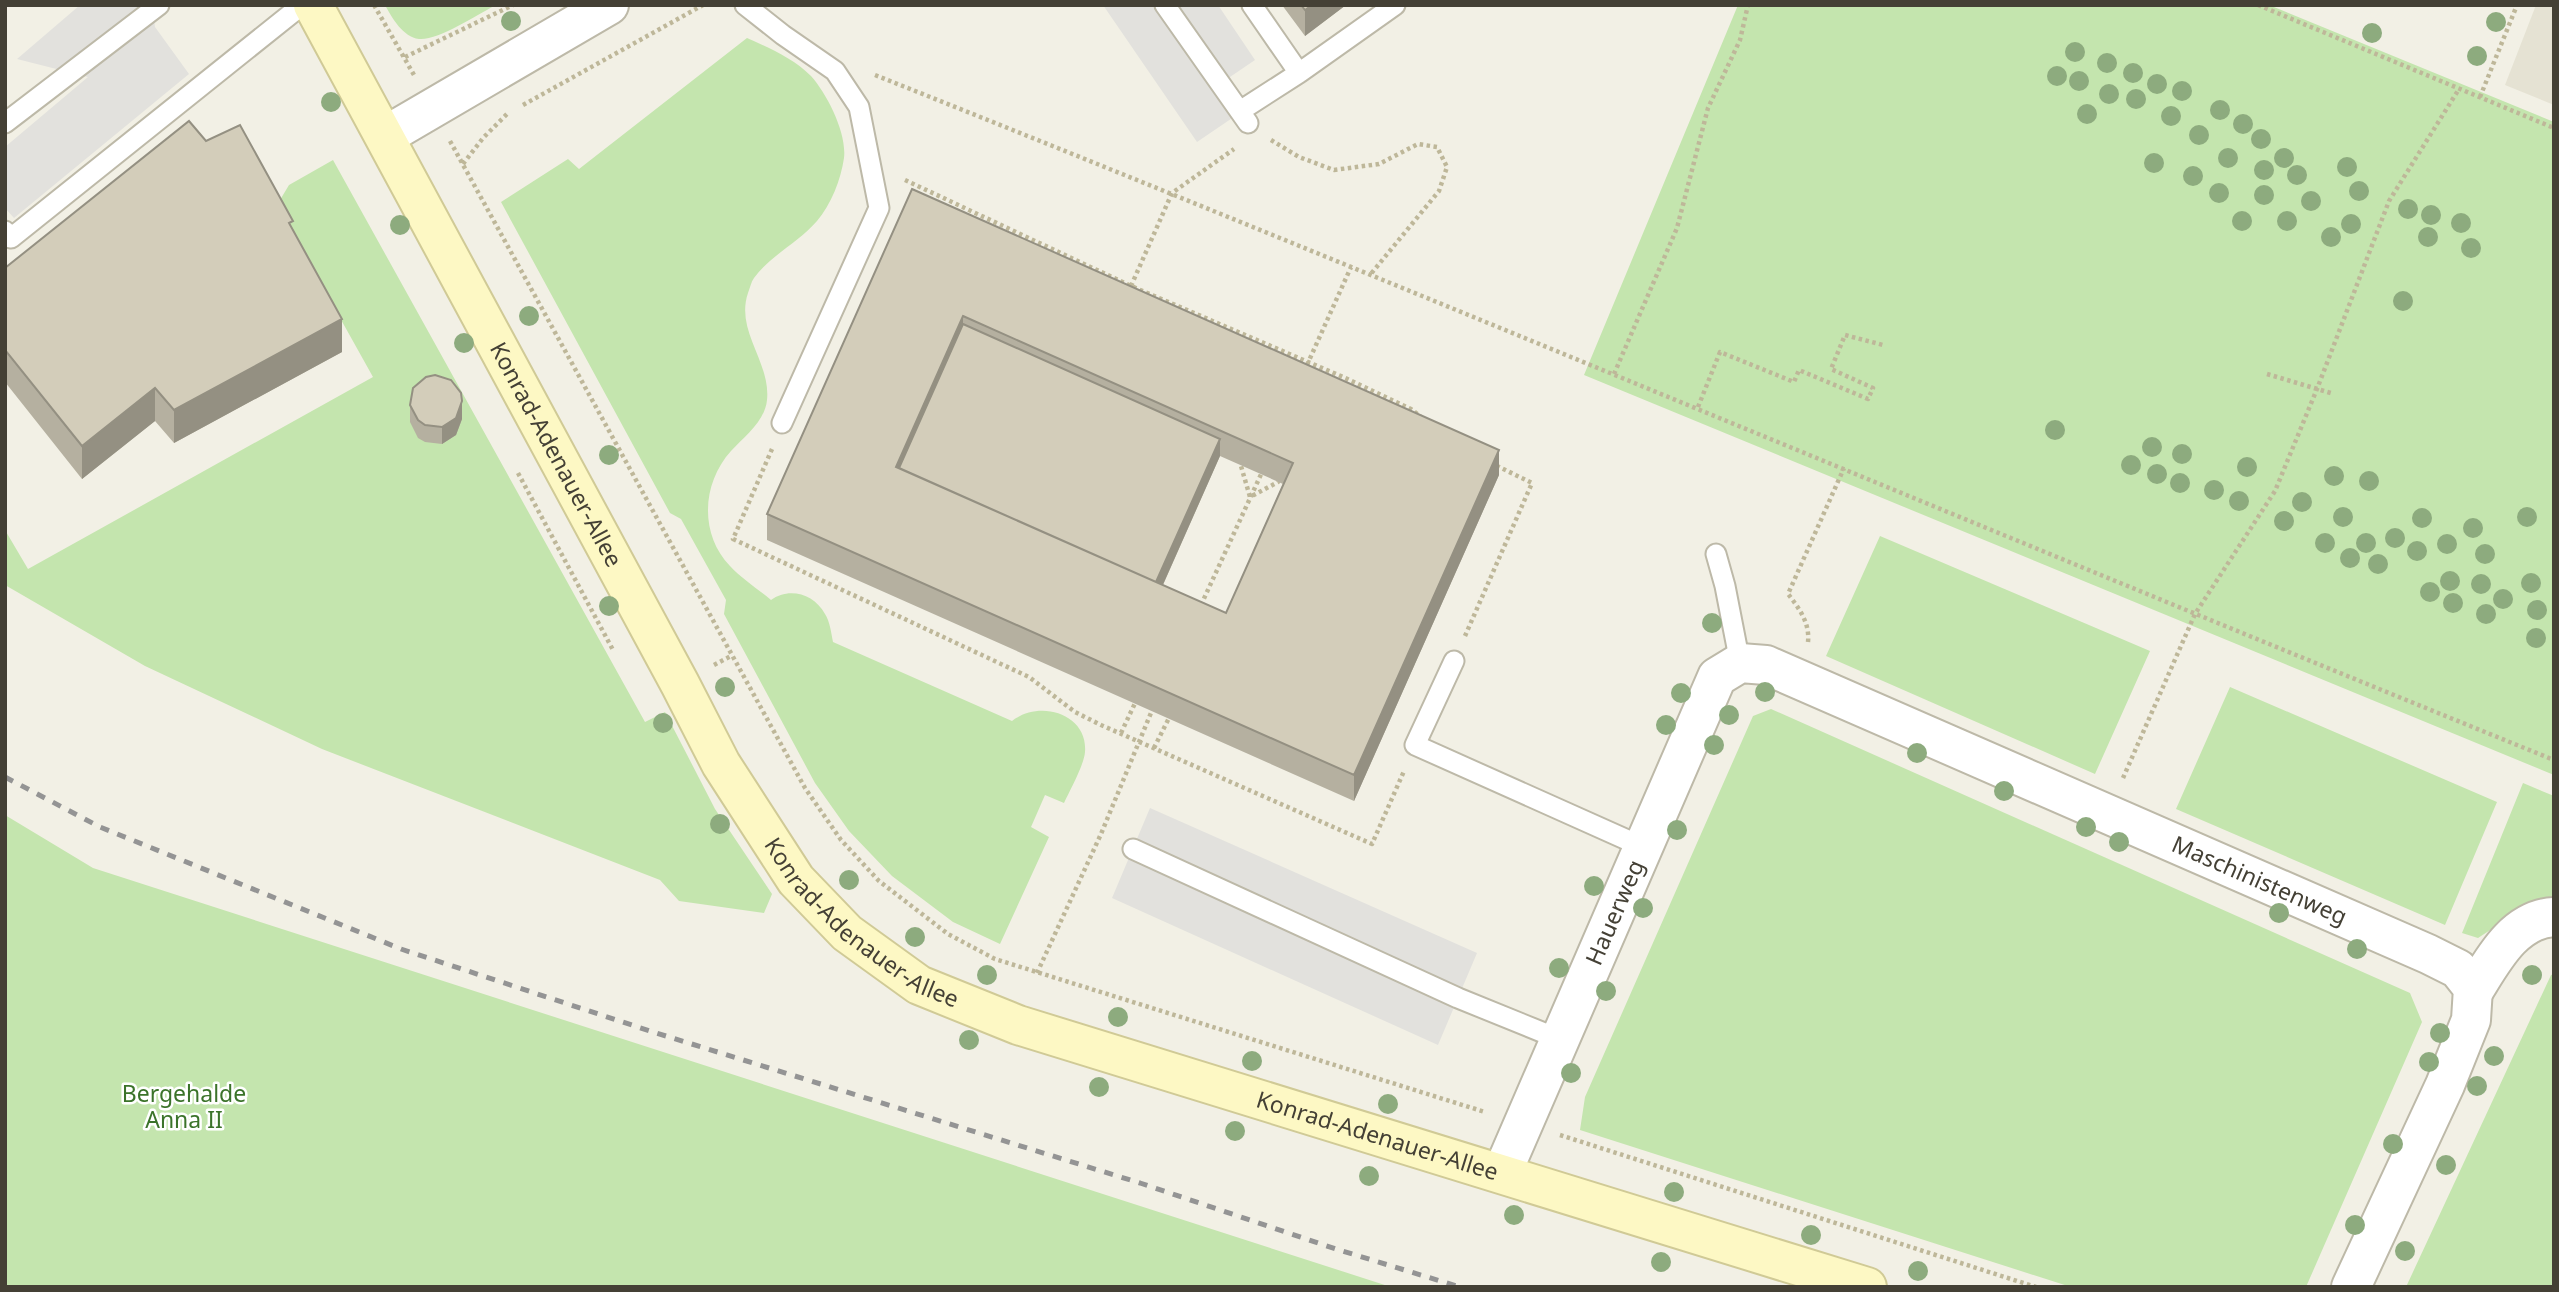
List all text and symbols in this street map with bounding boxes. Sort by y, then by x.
street label: Konrad-Adenauer-Allee [483,336,631,572]
street label: Maschinistenweg [2167,827,2352,932]
street label: Konrad-Adenauer-Allee [758,831,964,1014]
street label: Hauerweg [1577,854,1651,970]
park label: Bergehalde Anna II [122,1077,246,1135]
street label: Konrad-Adenauer-Allee [1253,1083,1502,1187]

